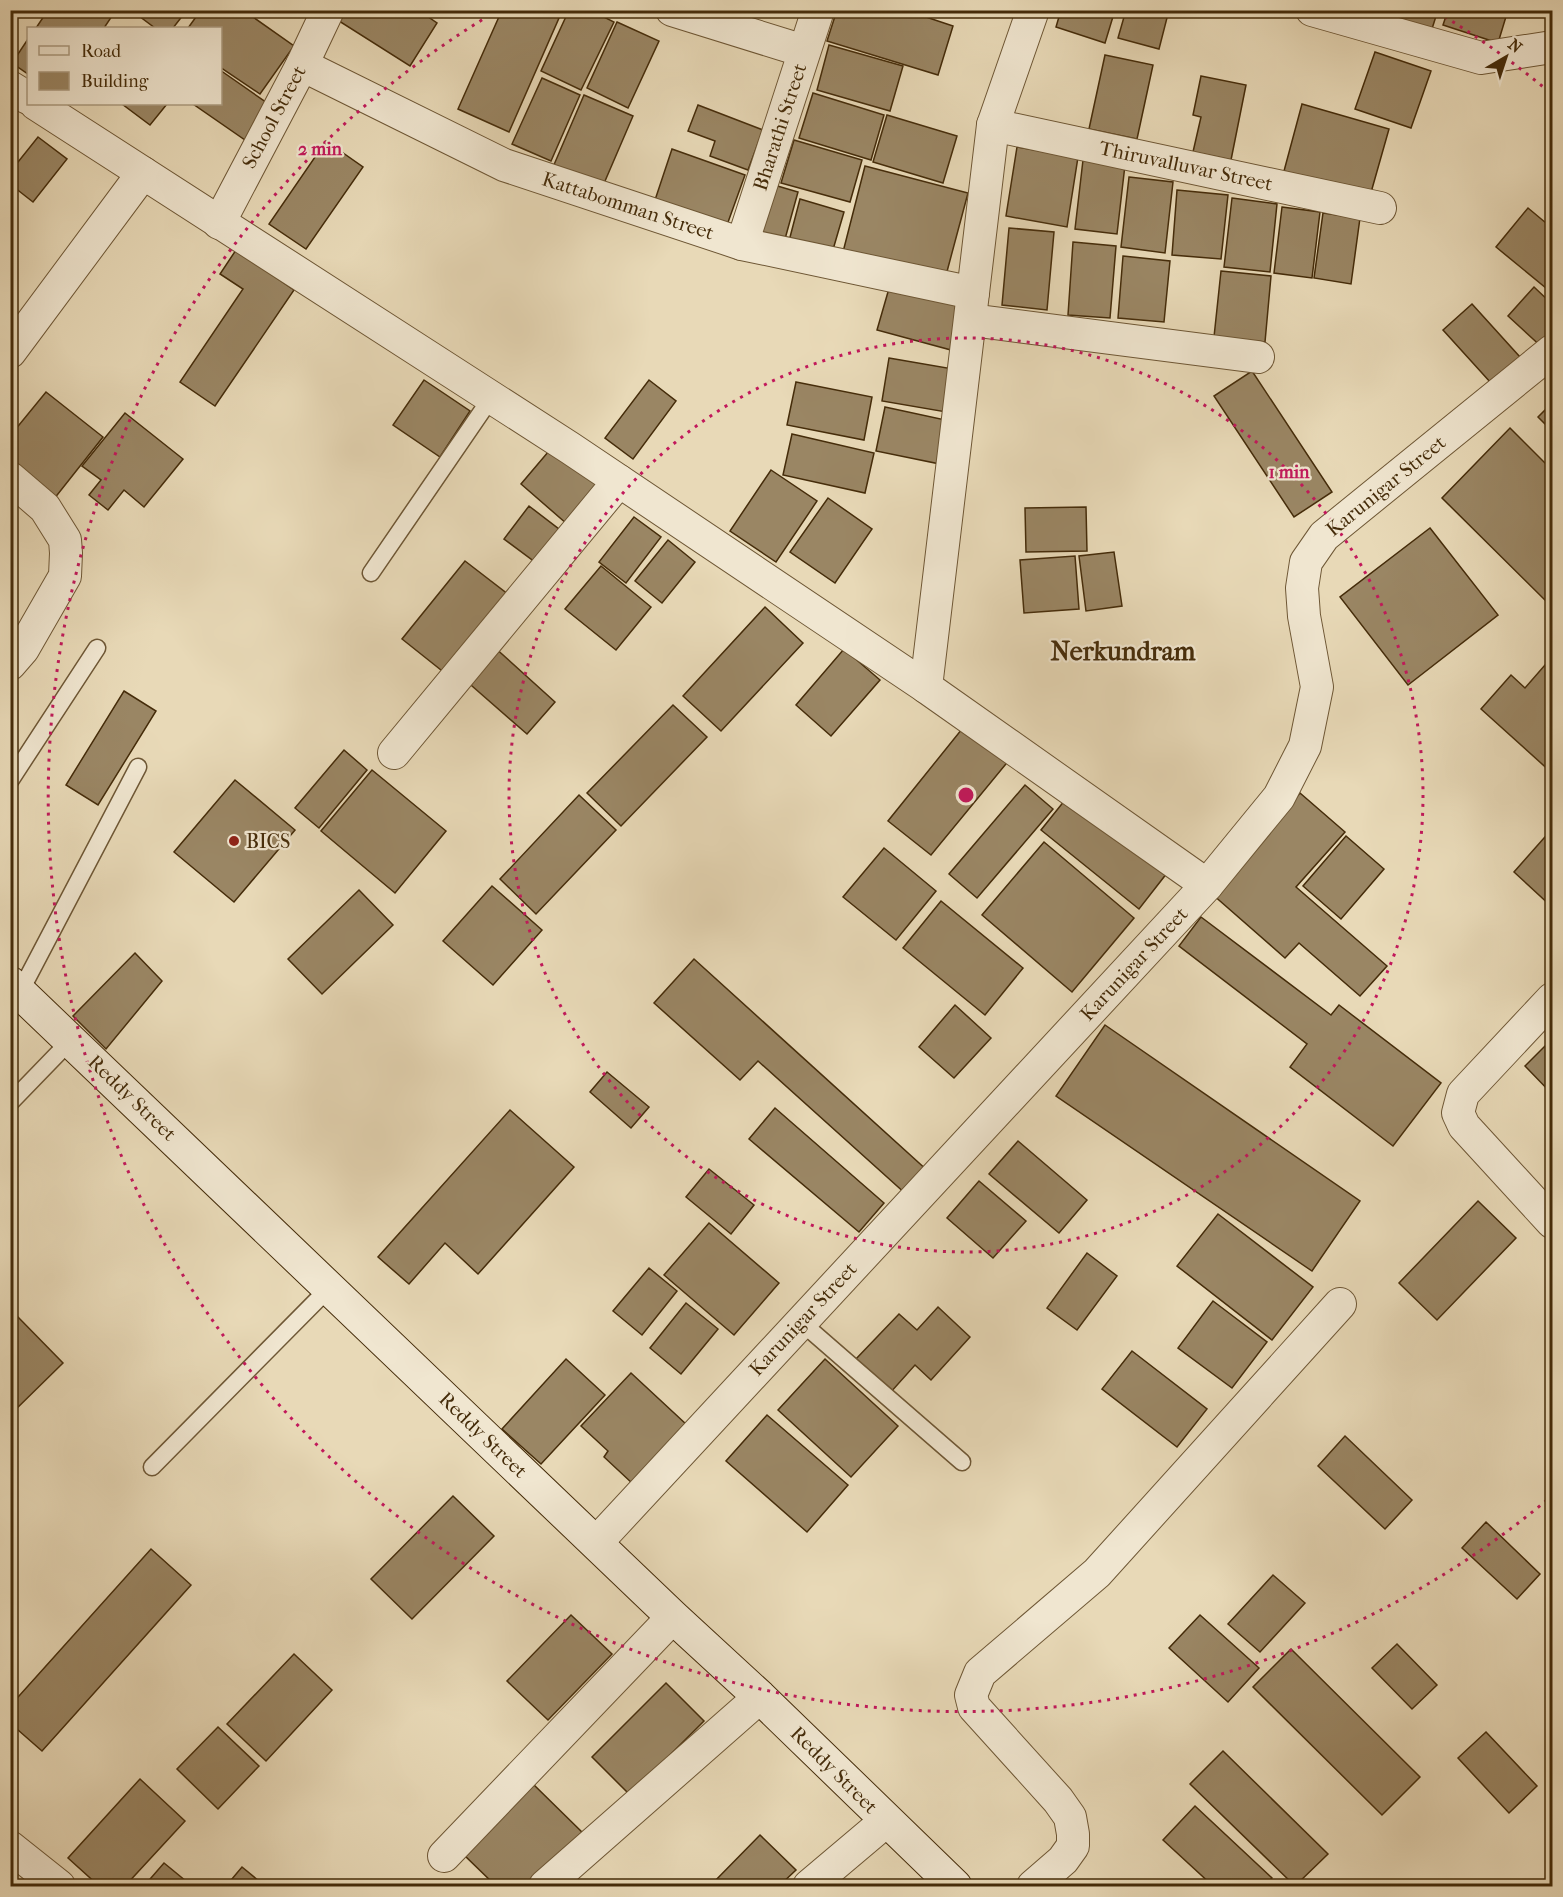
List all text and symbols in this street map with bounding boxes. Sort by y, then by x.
legend [27,27,222,105]
north arrow [1476,27,1536,87]
text: N [1504,35,1526,57]
text: Road [81,41,121,62]
street label: Bharathi Street [749,60,811,194]
street label: School Street [237,62,311,172]
text: Building [81,71,149,92]
street label: Thiruvalluvar Street [1097,136,1275,196]
text: 2 min [298,139,342,160]
street label: Kattabomman Street [539,167,717,245]
street label: Karunigar Street [1322,431,1450,541]
text: 1 min [1268,462,1310,483]
district label: Nerkundram [1051,636,1196,667]
centre of rings [956,785,976,805]
place label: BICS [246,830,290,853]
marker: BICS [227,834,241,848]
street label: Karunigar Street [1076,902,1192,1026]
street label: Reddy Street [83,1050,181,1146]
street label: Karunigar Street [745,1257,861,1381]
street label: Reddy Street [434,1387,532,1483]
street label: Reddy Street [786,1722,882,1818]

